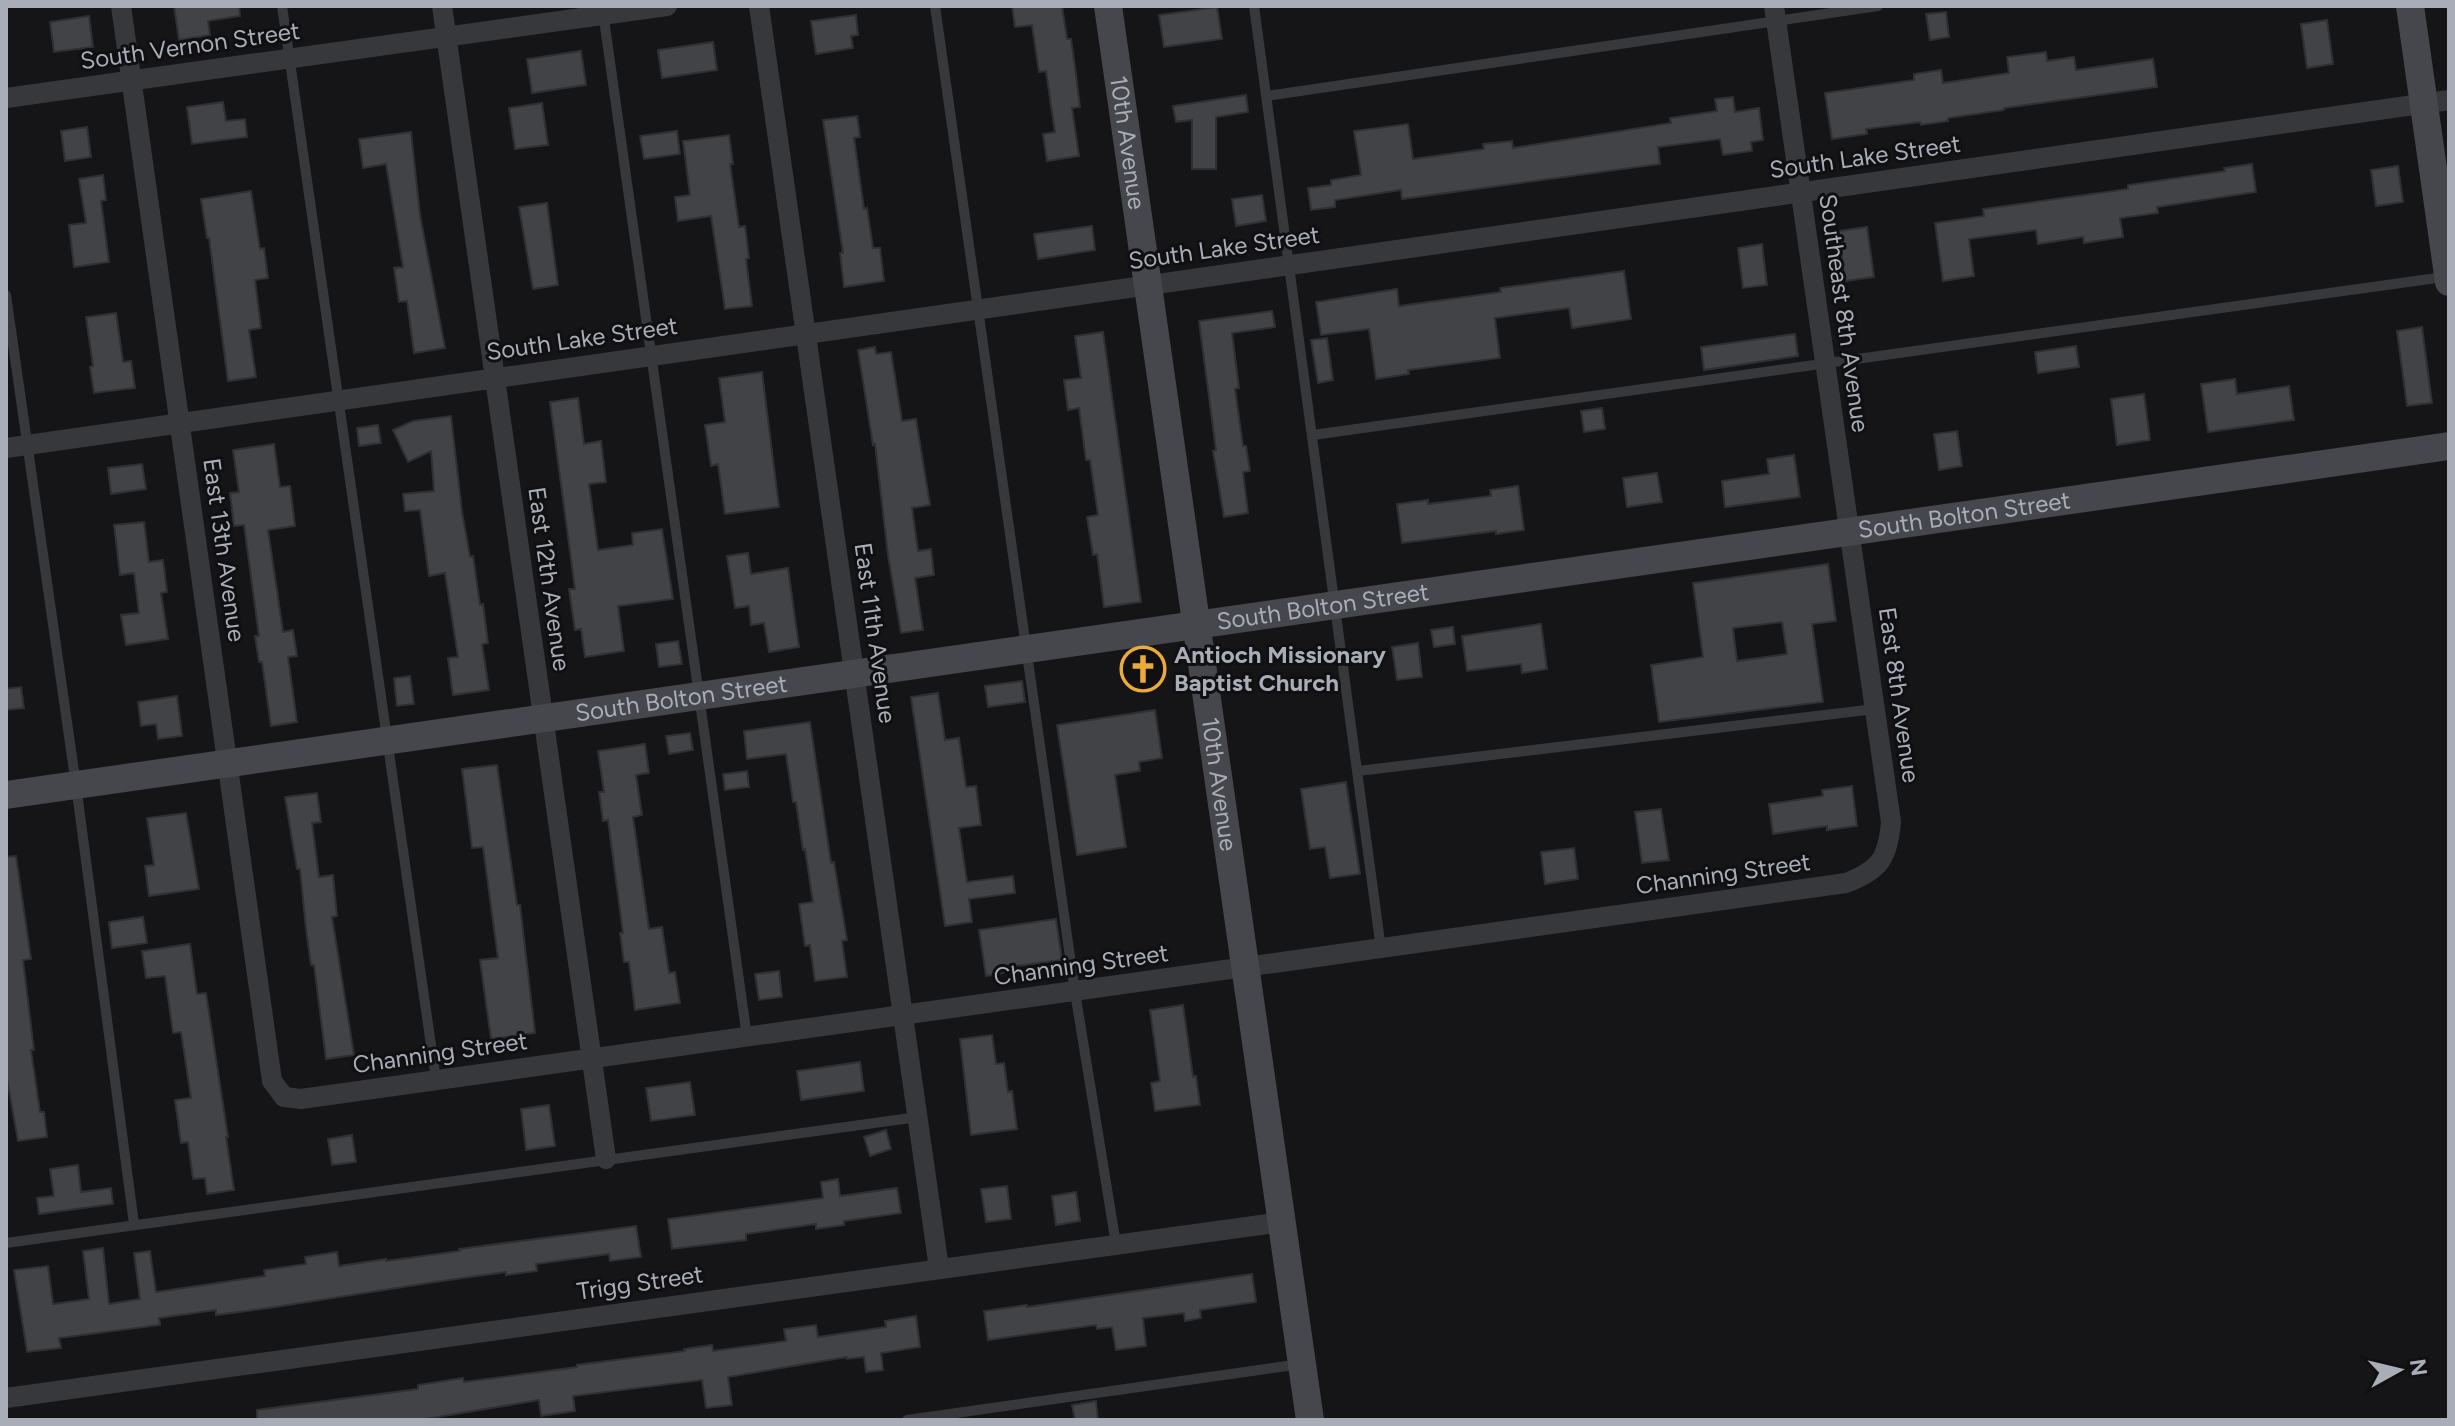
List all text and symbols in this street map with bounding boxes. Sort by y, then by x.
street label: South Vernon Street [78,16,301,75]
street label: 10th Avenue [1104,74,1152,211]
street label: South Lake Street [1767,129,1962,184]
street label: Southeast 8th Avenue [1813,192,1876,434]
street label: South Lake Street [1126,220,1321,275]
street label: South Lake Street [484,311,679,366]
street label: East 13th Avenue [197,456,252,644]
street label: East 12th Avenue [522,485,577,673]
street label: South Bolton Street [1856,485,2072,544]
street label: East 11th Avenue [848,541,903,725]
street label: South Bolton Street [1215,577,1430,636]
street label: East 8th Avenue [1873,605,1926,785]
place label: Antioch Missionary Baptist Church [1174,640,1386,697]
church icon: Antioch Missionary Baptist Church [1119,645,1167,693]
street label: South Bolton Street [573,669,789,728]
street label: 10th Avenue [1196,715,1244,853]
street label: Channing Street [1634,847,1812,900]
street label: Channing Street [992,938,1170,991]
street label: Channing Street [351,1026,529,1079]
street label: Trigg Street [575,1259,705,1306]
north arrow [2359,1330,2439,1410]
text: N [2404,1357,2433,1378]

